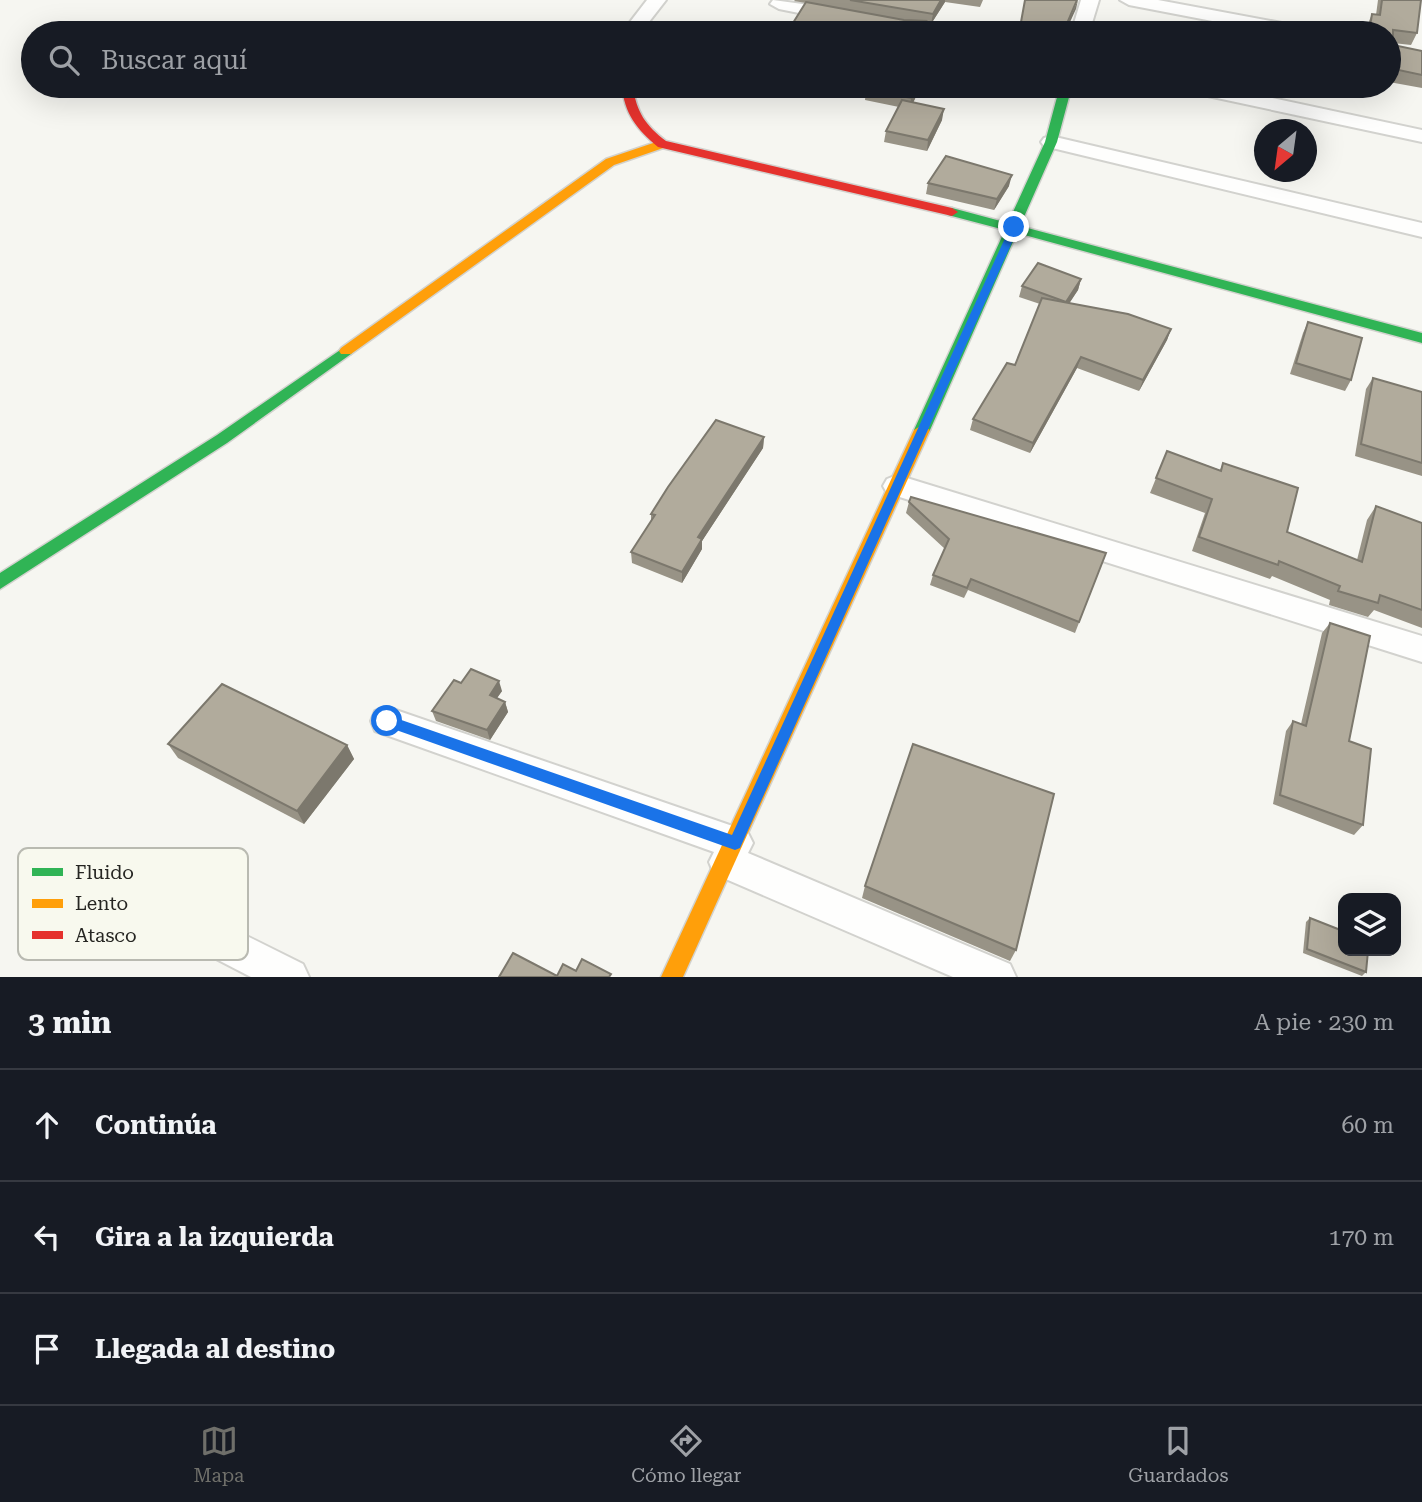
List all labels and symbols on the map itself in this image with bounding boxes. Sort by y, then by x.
north arrow [1254,119,1317,182]
route end [998,211,1029,242]
route start [371,705,402,736]
legend [18,848,248,960]
text: Fluido [75,861,134,884]
text: Lento [75,892,128,915]
text: Atasco [75,924,137,947]

